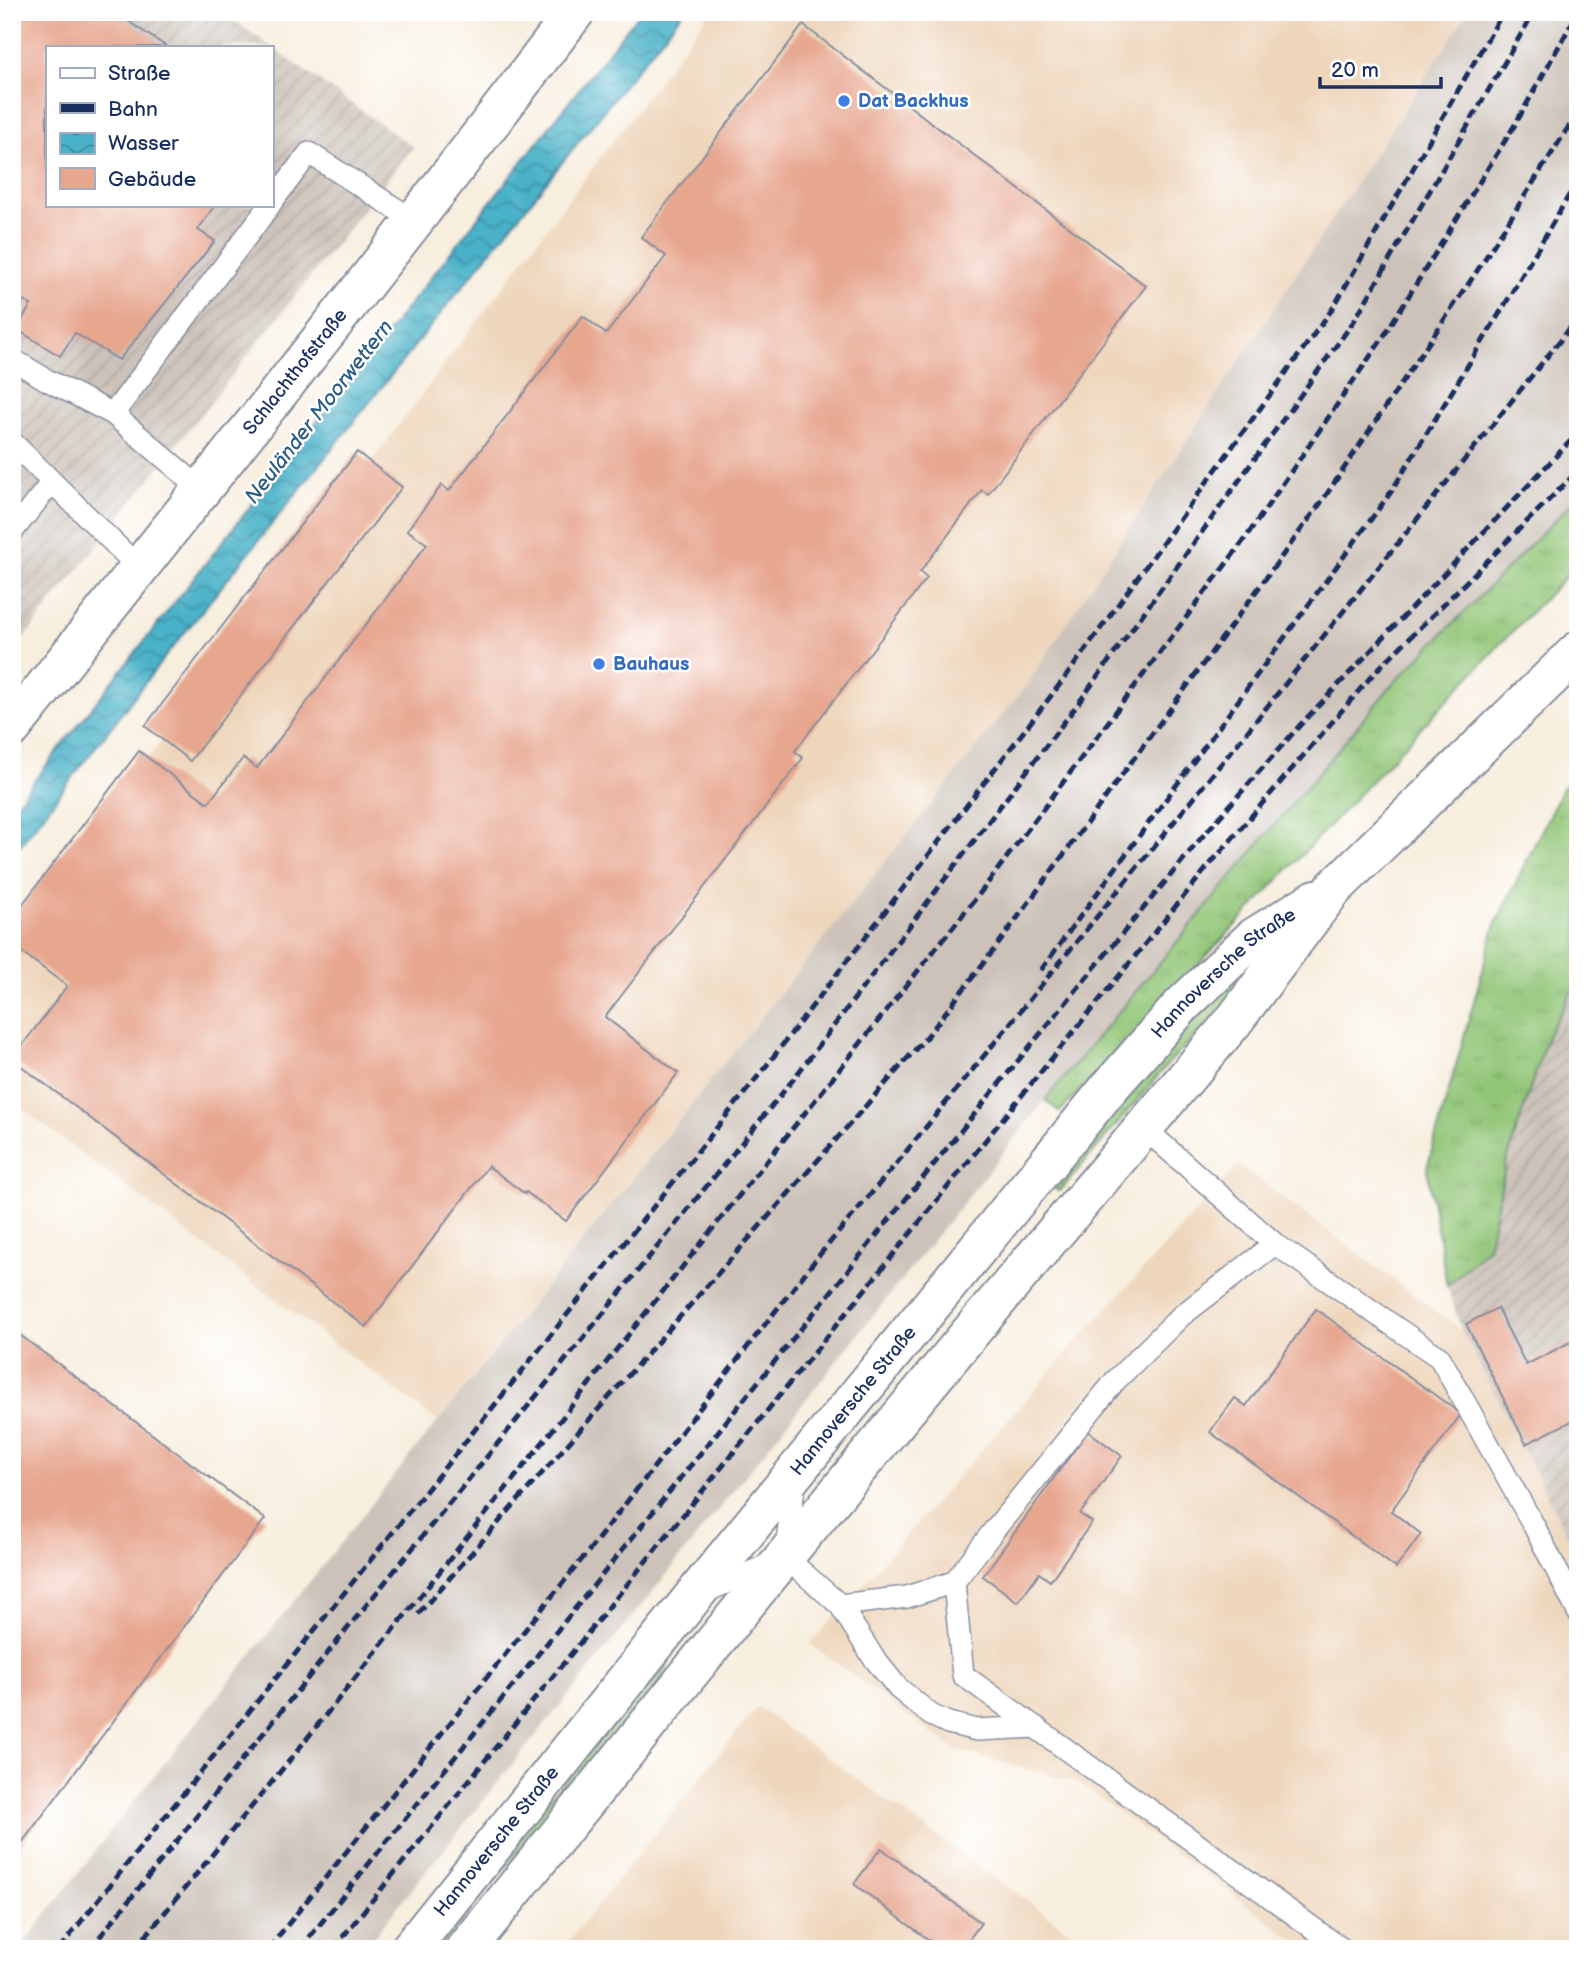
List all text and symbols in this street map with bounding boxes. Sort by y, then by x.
legend [46,46,273,206]
scale bar [1320,46,1441,90]
text: 20 m [1331,58,1379,83]
text: Straße [108,61,170,86]
place label: Dat Backhus [858,90,969,113]
marker: Dat Backhus [836,93,852,109]
text: Bahn [108,97,158,122]
text: Wasser [108,131,179,156]
text: Gebäude [108,167,196,192]
street label: Schlachthofstraße [238,304,352,439]
water label: Neuländer Moorwettern [240,315,398,509]
place label: Bauhaus [613,653,689,676]
marker: Bauhaus [591,656,607,672]
street label: Hannoversche Straße [1146,903,1300,1043]
street label: Hannoversche Straße [785,1321,921,1480]
street label: Hannoversche Straße [429,1762,564,1921]

